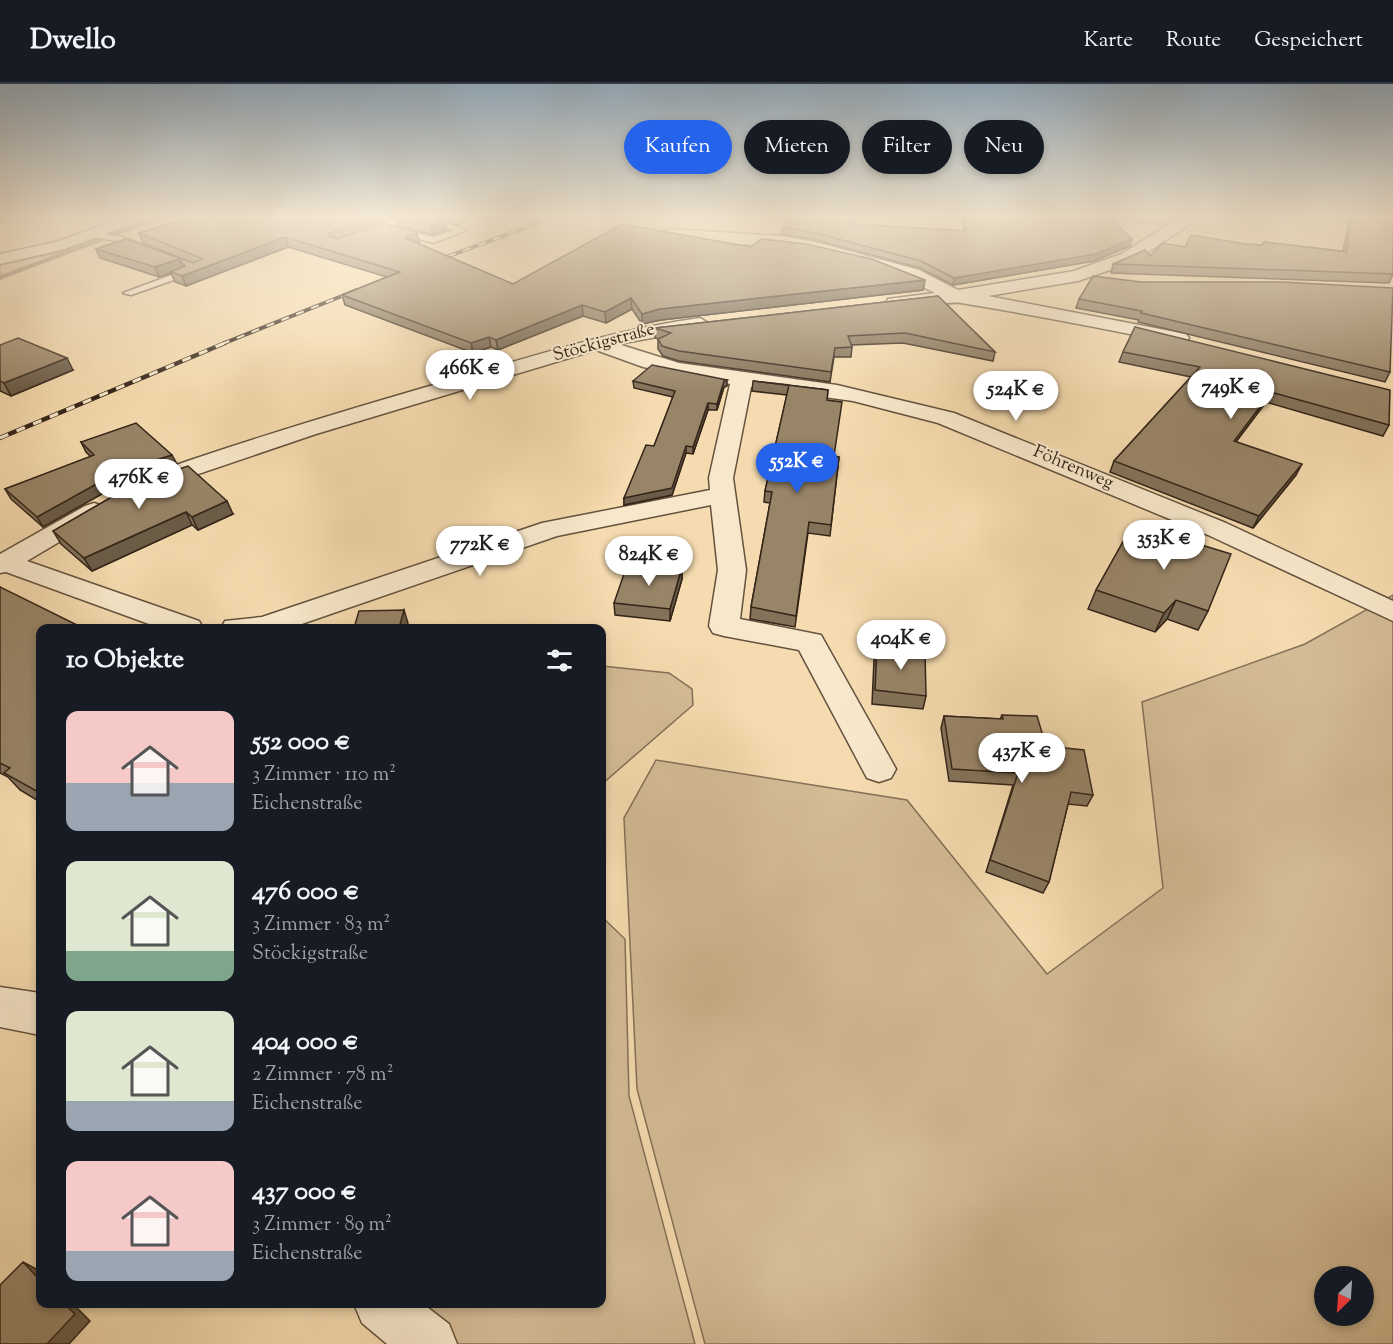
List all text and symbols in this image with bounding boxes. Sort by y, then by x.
text: Dwello [30,21,116,61]
text: Karte [1084,26,1133,56]
text: Route [1166,26,1221,56]
text: Gespeichert [1254,26,1363,56]
chip: Kaufen [624,120,732,174]
chip: Mieten [744,120,850,174]
chip: Filter [862,120,952,174]
chip: Neu [964,120,1044,174]
street label: Stöckigstraße [550,317,658,369]
pin: 466K € [421,350,519,401]
text: 466K € [440,355,500,384]
pin: 749K € [1182,369,1280,420]
pin: 524K € [967,371,1065,422]
text: 749K € [1201,374,1261,403]
text: 524K € [987,376,1045,405]
street label: Föhrenweg [1029,439,1117,497]
pin: 552K € [748,443,846,494]
text: 552K € [770,448,824,477]
pin: 476K € [90,459,188,510]
text: 476K € [108,464,170,493]
pin: 353K € [1115,520,1213,571]
text: 353K € [1137,525,1191,554]
pin: 772K € [431,526,529,577]
text: 772K € [450,531,510,560]
pin: 824K € [600,536,698,587]
text: 824K € [619,541,679,570]
pin: 404K € [852,620,950,671]
text: 404K € [871,625,931,654]
text: 10 Objekte [66,642,184,679]
icon: filters [543,644,576,677]
text: 552 000 € [252,724,351,761]
pin: 437K € [973,733,1071,784]
icon: home [114,735,186,807]
text: 437K € [992,738,1052,767]
text: 3 Zimmer · 110 m² [252,761,396,790]
text: Eichenstraße [252,790,363,819]
text: 476 000 € [252,874,359,911]
icon: home [114,885,186,957]
text: 3 Zimmer · 83 m² [252,911,390,940]
text: Stöckigstraße [252,940,368,969]
text: 404 000 € [252,1024,359,1061]
icon: home [114,1035,186,1107]
text: 2 Zimmer · 78 m² [252,1061,393,1090]
text: Eichenstraße [252,1090,363,1119]
text: 437 000 € [252,1174,357,1211]
icon: home [114,1185,186,1257]
text: 3 Zimmer · 89 m² [252,1211,392,1240]
text: Eichenstraße [252,1240,363,1269]
north arrow [1314,1266,1374,1326]
map controls [1314,1266,1374,1326]

